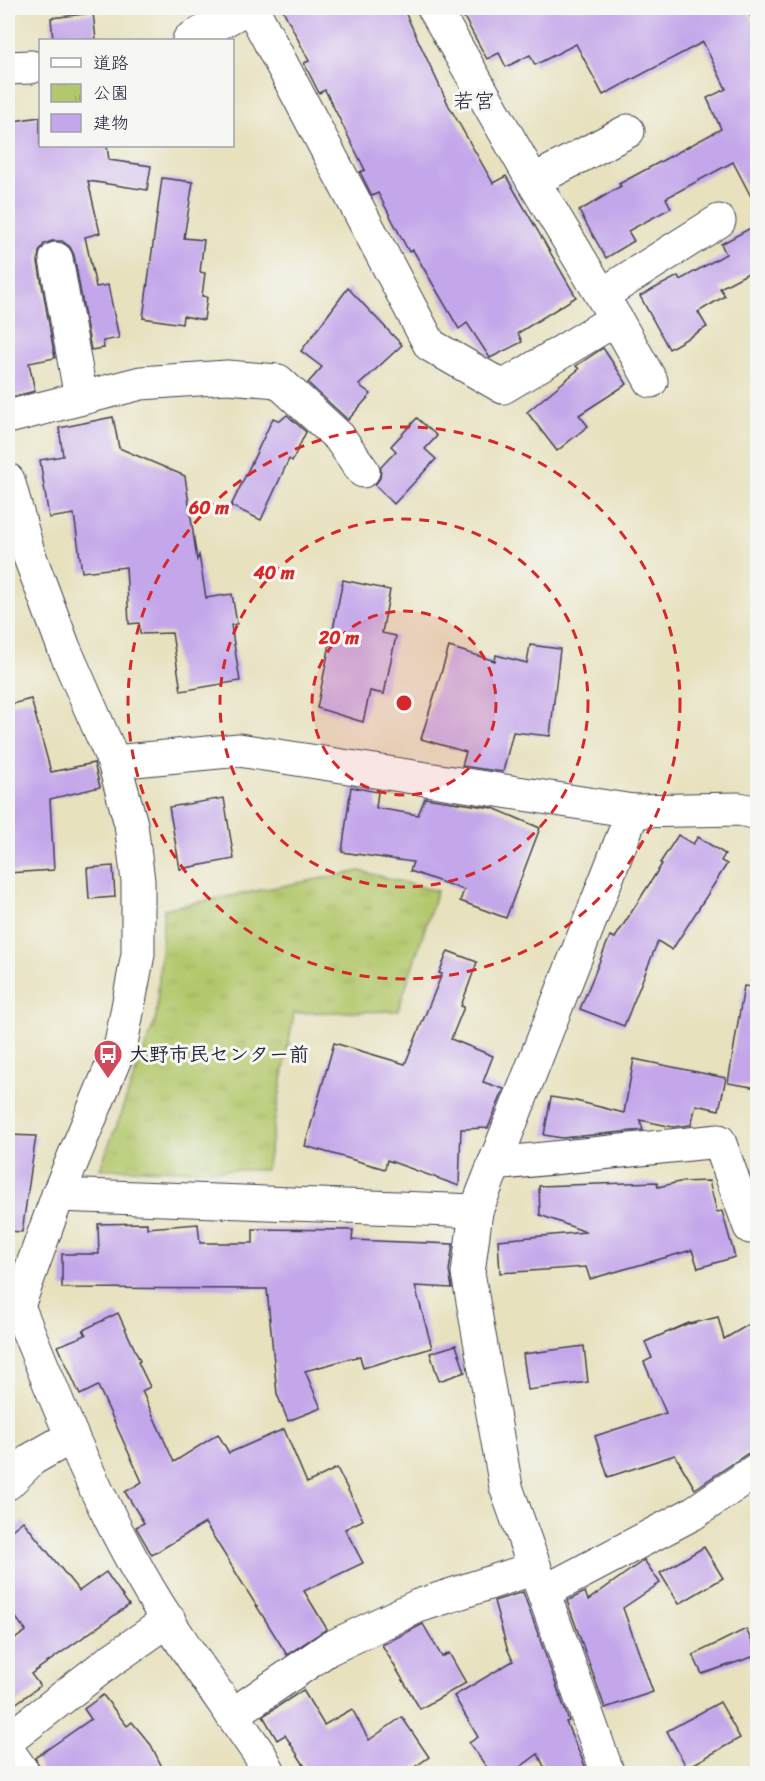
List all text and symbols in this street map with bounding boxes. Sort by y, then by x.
legend [39,39,234,147]
text: 道路 [93,47,129,79]
text: 公園 [93,77,129,109]
district label: 若宮 [453,82,495,120]
text: 建物 [93,107,129,139]
text: 60 m [188,492,229,524]
text: 40 m [252,557,295,589]
text: 20 m [318,622,359,654]
centre of rings [394,693,414,713]
place label: 大野市民センター前 [129,1037,309,1072]
bus stop icon: 大野市民センター前 [92,1038,124,1080]

